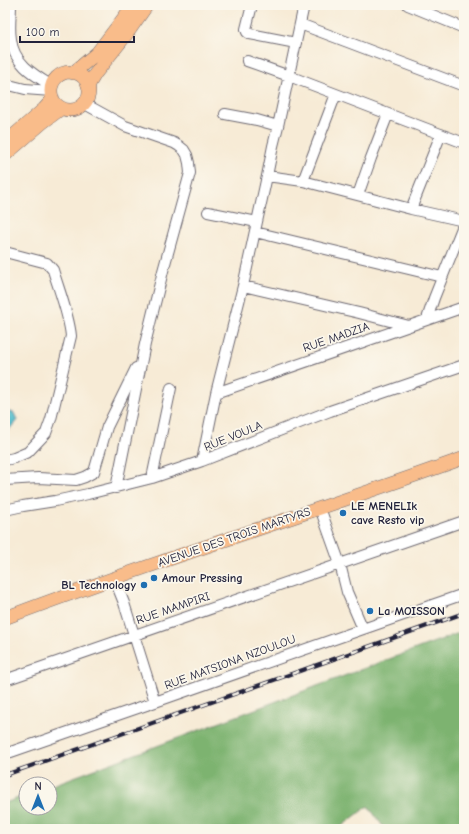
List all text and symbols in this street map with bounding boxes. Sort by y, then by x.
scale bar [20,18,134,44]
text: 100 m [26,25,59,39]
street label: RUE MADZIA [301,319,371,355]
street label: RUE VOULA [202,418,264,454]
place label: LE MENELIk cave Resto vip [351,499,424,527]
street label: AVENUE DES TROIS MARTYRS [156,504,312,570]
marker: LE MENELIk cave Resto vip [338,508,348,518]
place label: Amour Pressing [162,571,243,585]
marker: Amour Pressing [149,573,159,583]
place label: BL Technology [61,578,136,592]
marker: BL Technology [139,580,149,590]
street label: RUE MAMPIRI [134,589,212,627]
place label: La MOISSON [378,604,445,618]
marker: La MOISSON [365,606,375,616]
street label: RUE MATSIONA NZOULOU [162,632,298,692]
north arrow [18,776,58,816]
text: N [34,780,42,793]

